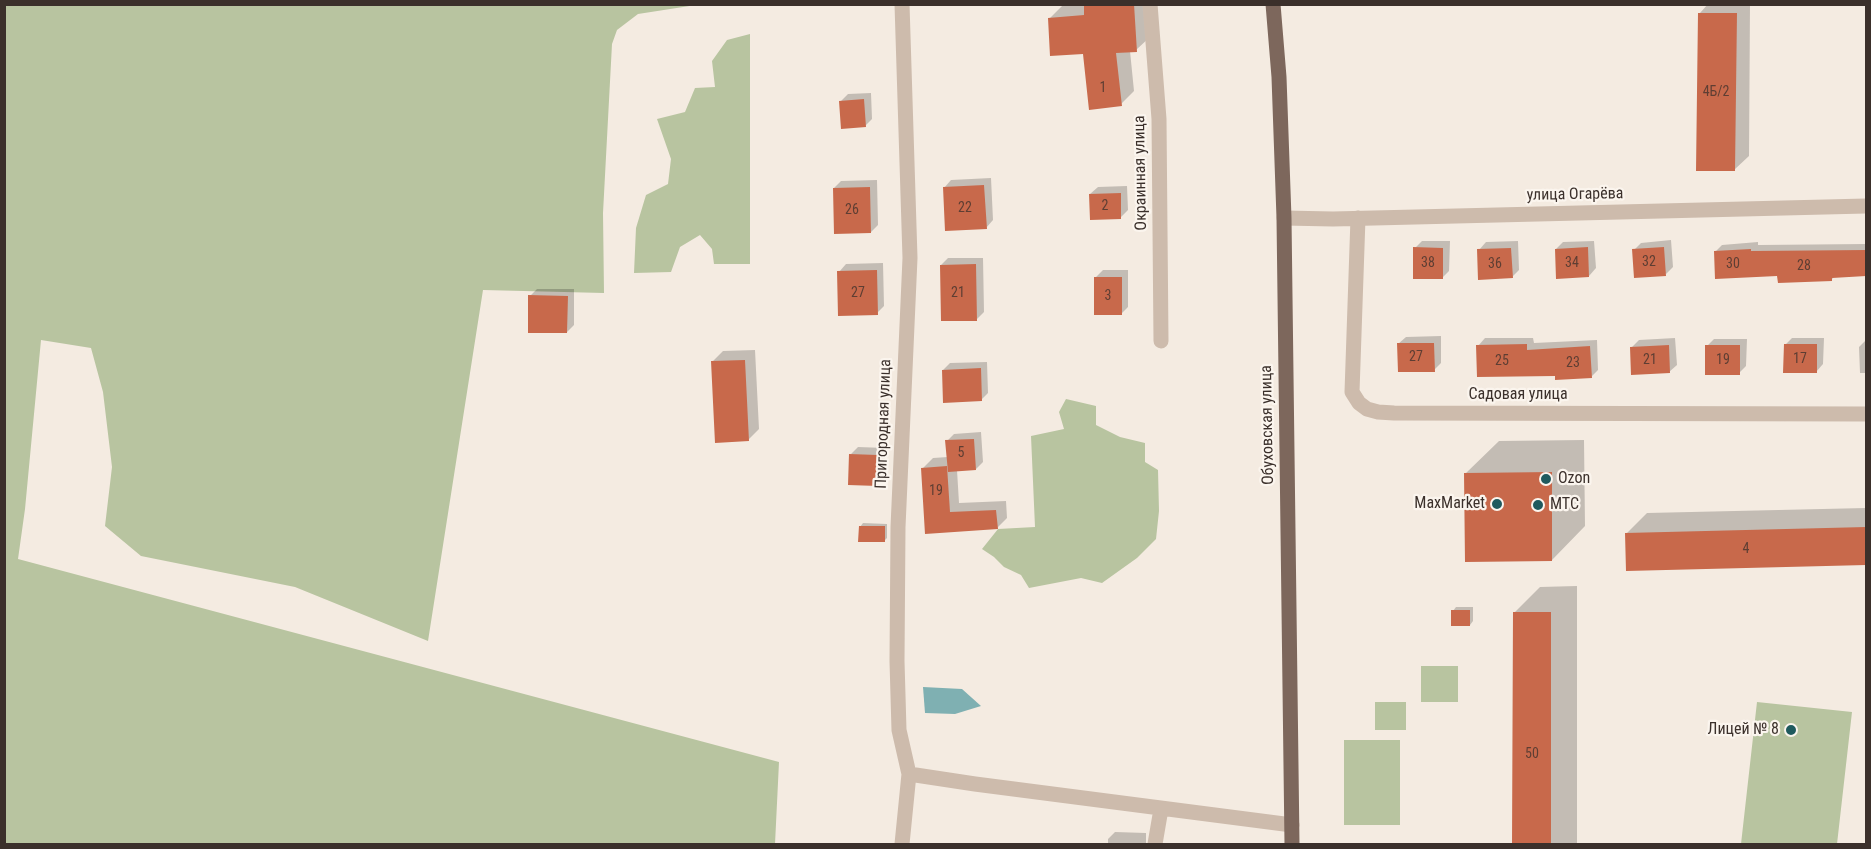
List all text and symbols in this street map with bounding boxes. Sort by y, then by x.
house number: 1 [1100,80,1106,96]
house number: 4Б/2 [1703,84,1729,100]
street label: Окраинная улица [1130,115,1152,231]
street label: улица Огарёва [1526,185,1624,205]
house number: 2 [1102,198,1108,214]
house number: 22 [958,200,972,216]
house number: 26 [845,202,859,218]
house number: 32 [1642,254,1656,270]
house number: 38 [1421,255,1435,271]
house number: 34 [1565,255,1579,271]
house number: 36 [1488,256,1502,272]
house number: 30 [1726,256,1740,272]
house number: 28 [1797,258,1811,274]
house number: 27 [851,285,865,301]
house number: 21 [951,285,965,301]
house number: 3 [1105,288,1111,304]
house number: 27 [1409,349,1423,365]
house number: 17 [1793,351,1807,367]
house number: 21 [1643,352,1657,368]
house number: 19 [1716,352,1730,368]
house number: 25 [1495,353,1509,369]
house number: 23 [1566,355,1580,371]
street label: Пригородная улица [872,359,896,489]
street label: Обуховская улица [1257,365,1279,485]
street label: Садовая улица [1468,385,1568,405]
house number: 5 [958,445,964,461]
place label: Ozon [1558,469,1590,489]
marker: Ozon [1539,472,1553,486]
house number: 19 [929,483,943,499]
place label: MaxMarket [1414,494,1485,514]
place label: МТС [1550,495,1579,515]
marker: MaxMarket [1490,497,1504,511]
marker: МТС [1531,498,1545,512]
house number: 4 [1743,541,1749,557]
place label: Лицей № 8 [1708,720,1779,740]
marker: Лицей № 8 [1784,723,1798,737]
house number: 50 [1525,746,1539,762]

